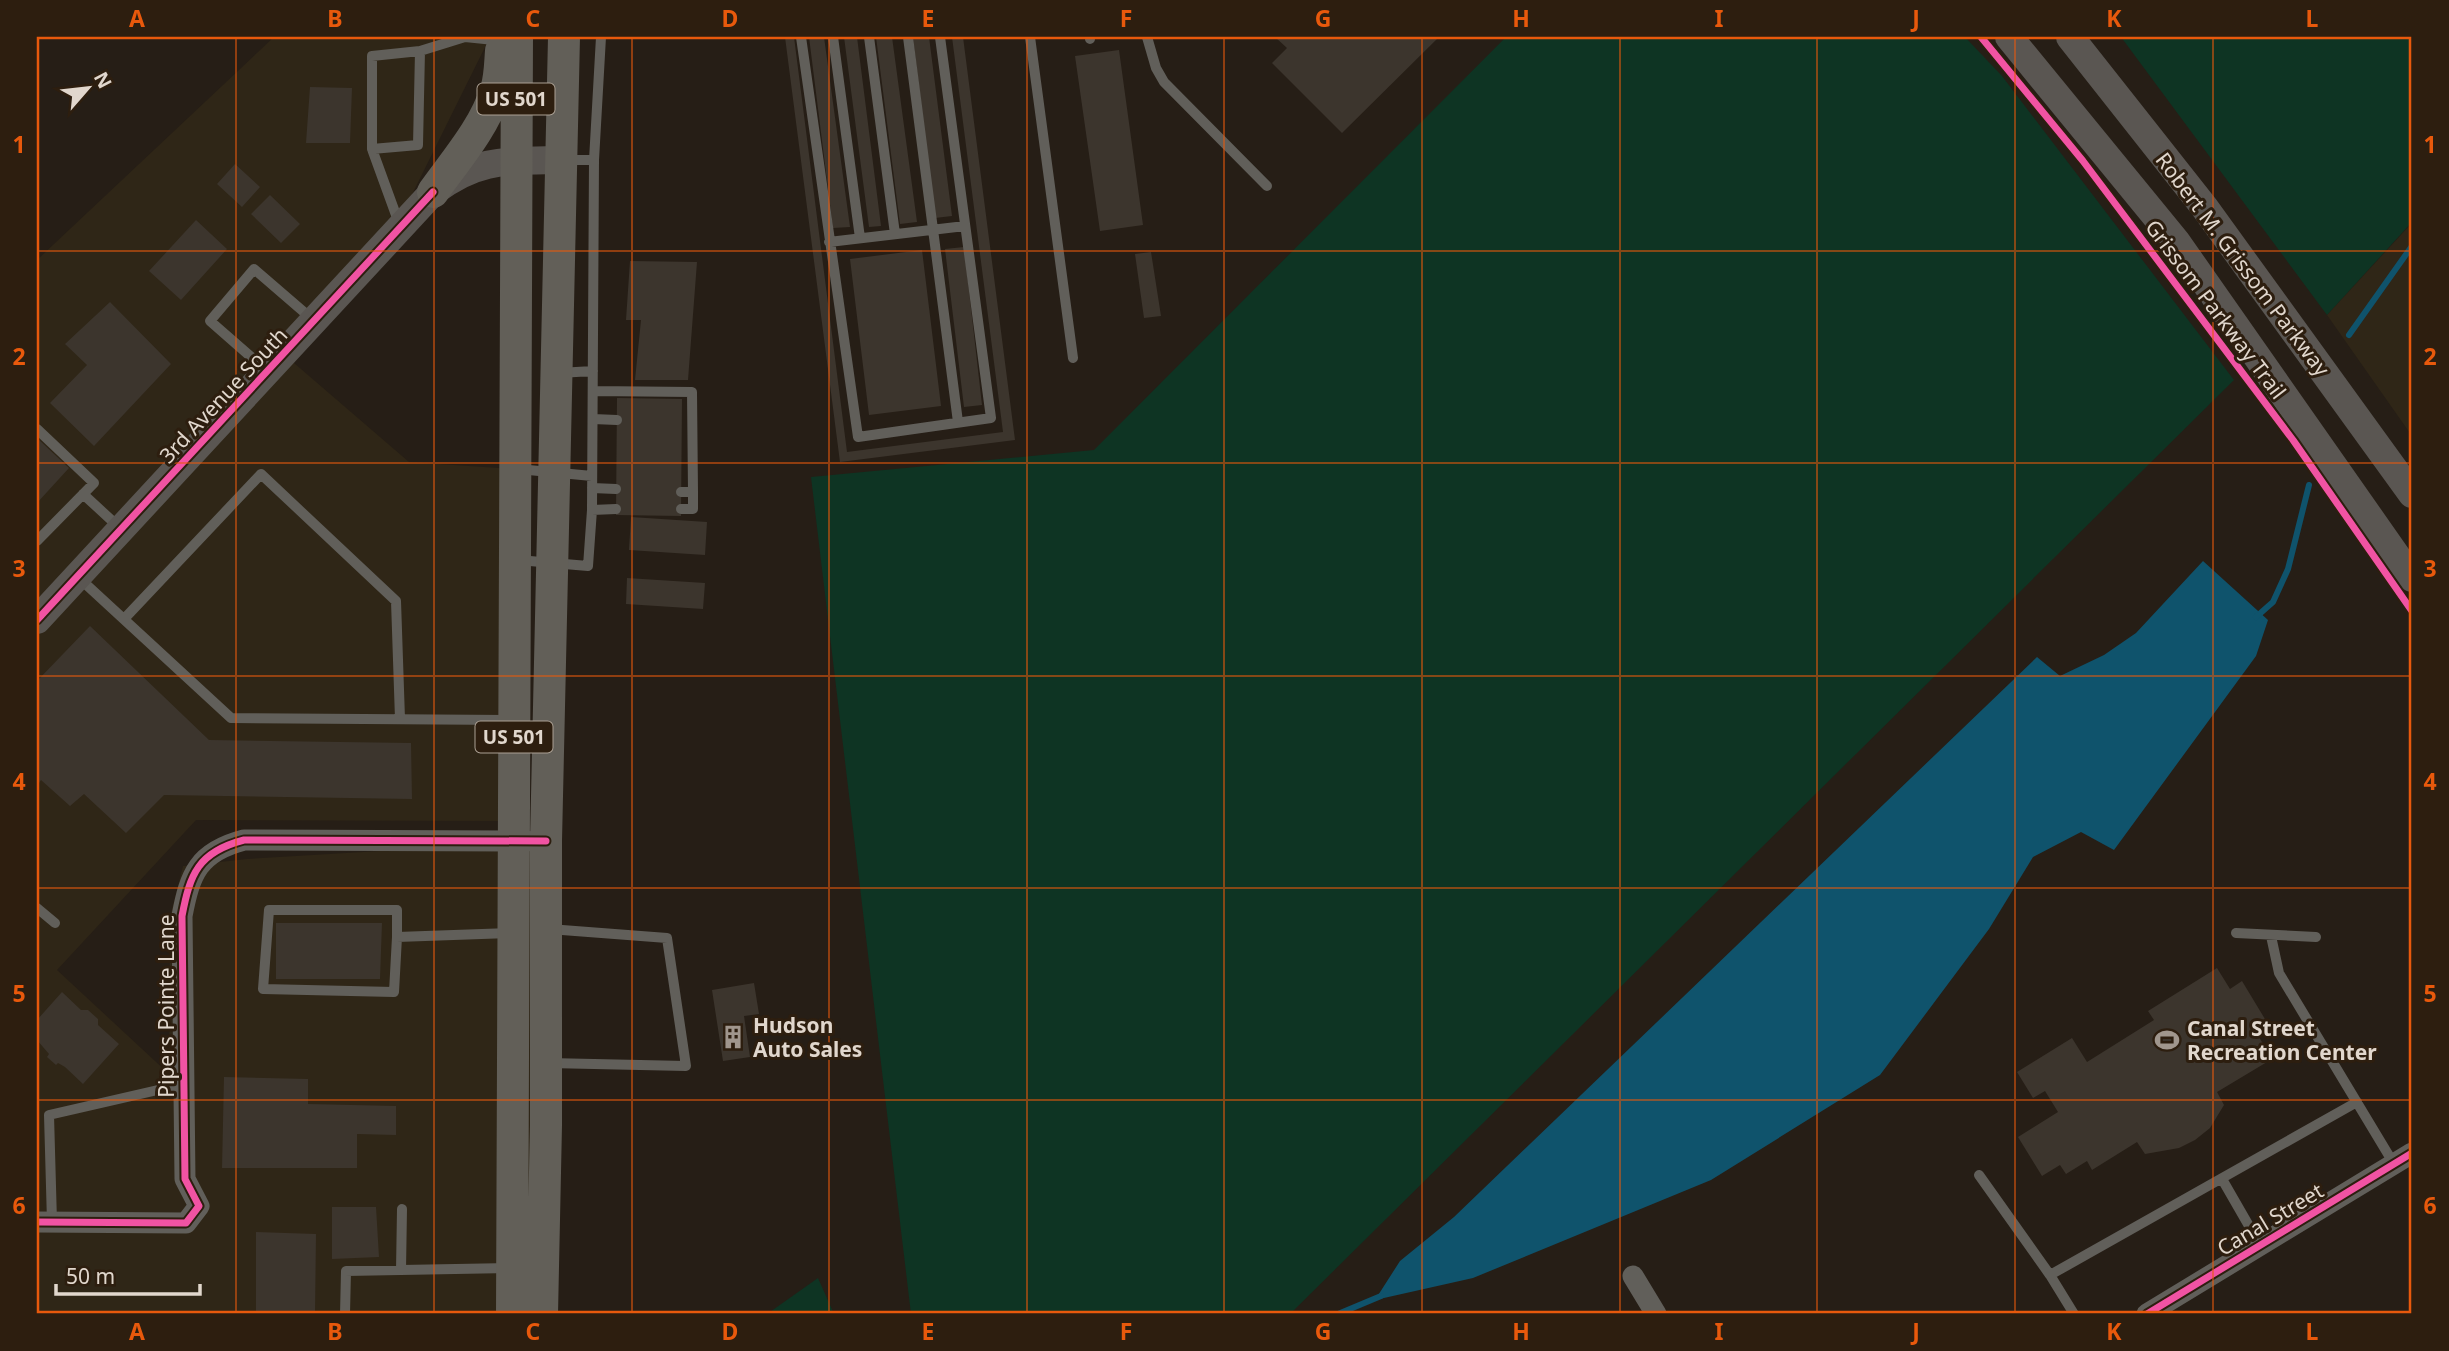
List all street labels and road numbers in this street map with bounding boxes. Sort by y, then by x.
road number: US 501 [477,83,554,114]
street label: Robert M. Grissom Parkway [2150,147,2337,382]
street label: Grissom Parkway Trail [2139,214,2293,404]
street label: 3rd Avenue South [153,321,293,469]
road number: US 501 [476,722,552,752]
street label: Pipers Pointe Lane [152,914,180,1098]
street label: Canal Street [2212,1176,2329,1262]

